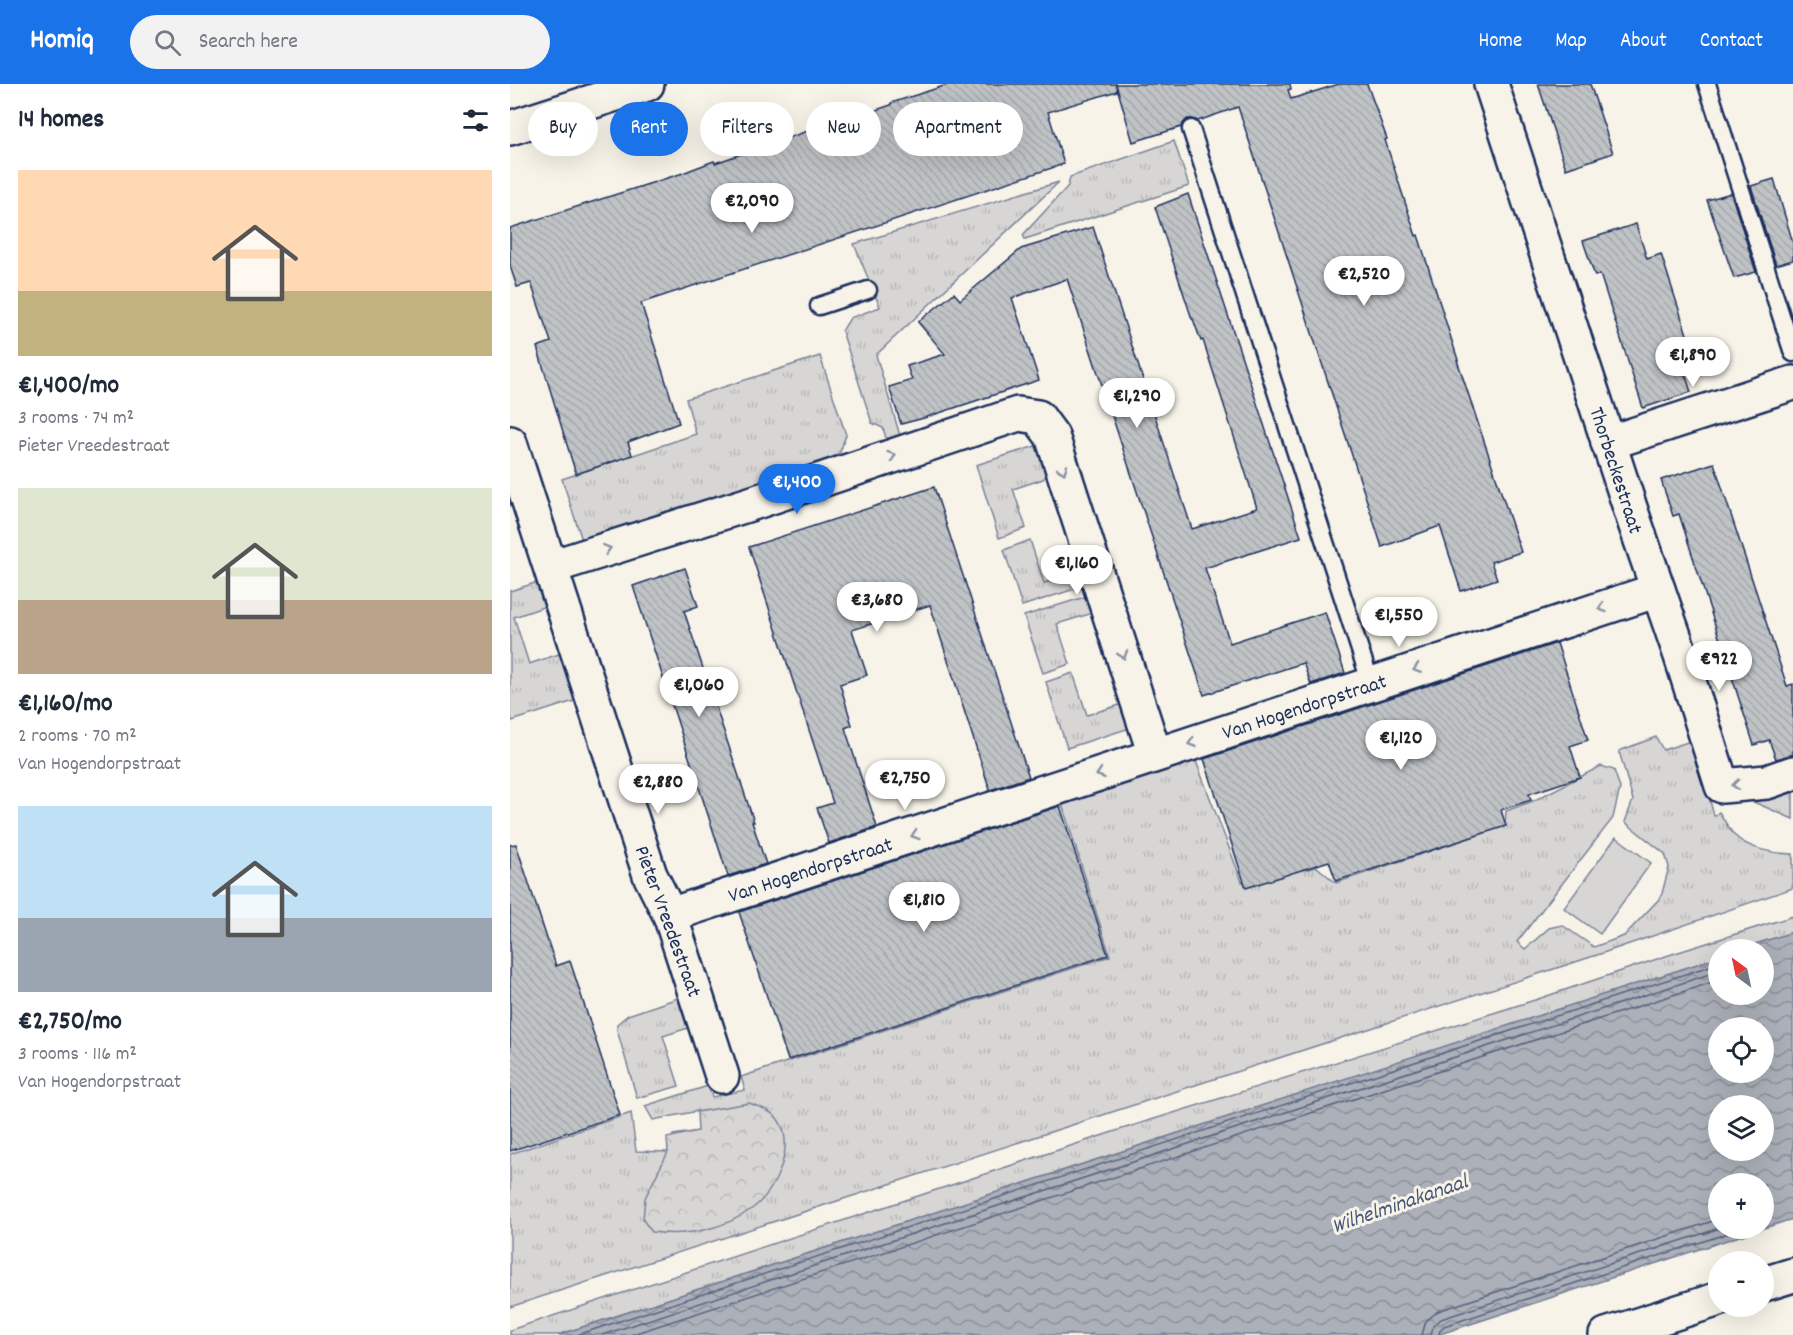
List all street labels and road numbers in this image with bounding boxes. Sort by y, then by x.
street label: Thorbeckestraat [1580,404,1649,538]
street label: Van Hogendorpstraat [1219,668,1391,750]
street label: Van Hogendorpstraat [725,831,897,913]
street label: Pieter Vreedestraat [625,842,708,1002]

